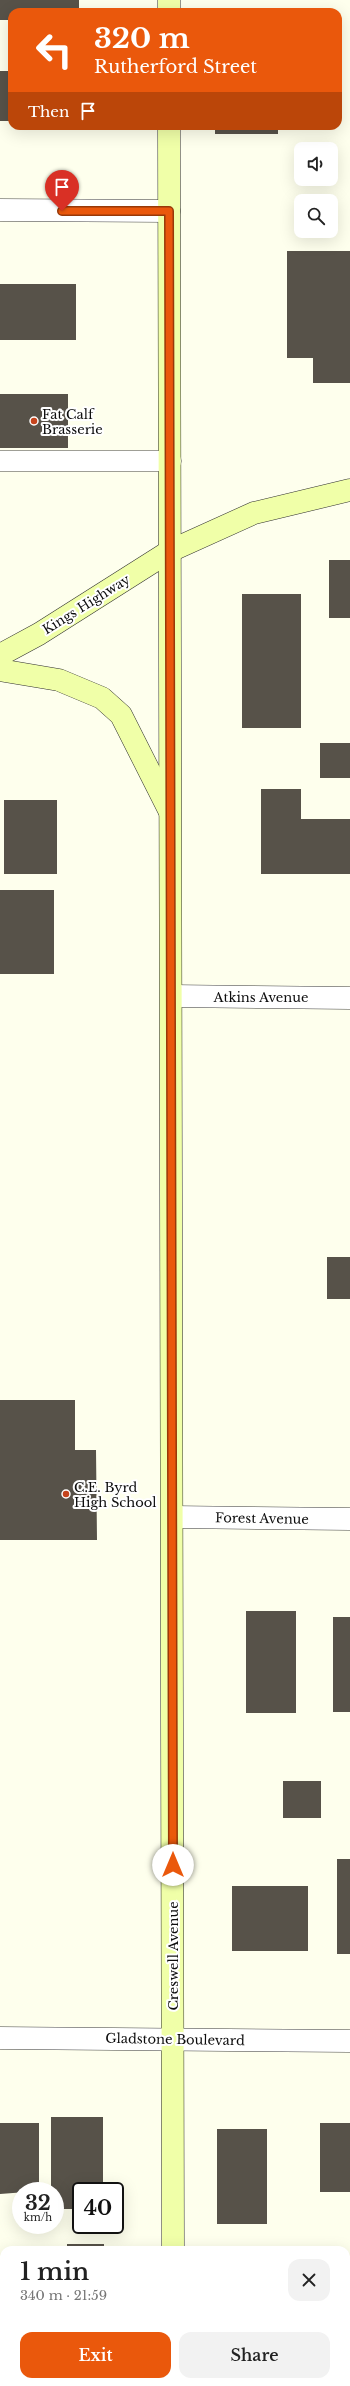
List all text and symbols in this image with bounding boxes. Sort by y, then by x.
text: 320 m [94,21,190,56]
icon: left [28,24,80,76]
text: Rutherford Street [94,56,257,78]
icon: arrive [77,100,99,122]
text: Then [28,102,69,121]
map controls [294,142,338,238]
button: sound [294,142,338,186]
pin [45,170,79,211]
icon: arrive [51,176,73,198]
button: search [294,194,338,238]
place label: Fat Calf Brasserie [42,406,103,438]
marker: Fat Calf Brasserie [29,416,39,426]
street label: Kings Highway [39,570,134,638]
street label: Atkins Avenue [213,989,308,1006]
place label: C.E. Byrd High School [74,1479,156,1511]
marker: C.E. Byrd High School [61,1489,71,1499]
street label: Forest Avenue [215,1509,309,1528]
position arrow [152,1844,194,1886]
street label: Creswell Avenue [165,1901,182,2011]
street label: Gladstone Boulevard [105,2030,245,2049]
speed limit sign: 40 [72,2182,124,2234]
text: 32 [25,2191,51,2215]
text: km/h [24,2211,52,2224]
text: 1 min [20,2257,89,2286]
button: close [288,2259,330,2301]
text: 340 m · 21:59 [20,2287,107,2304]
button: Exit [20,2332,171,2378]
button: Share [179,2332,330,2378]

